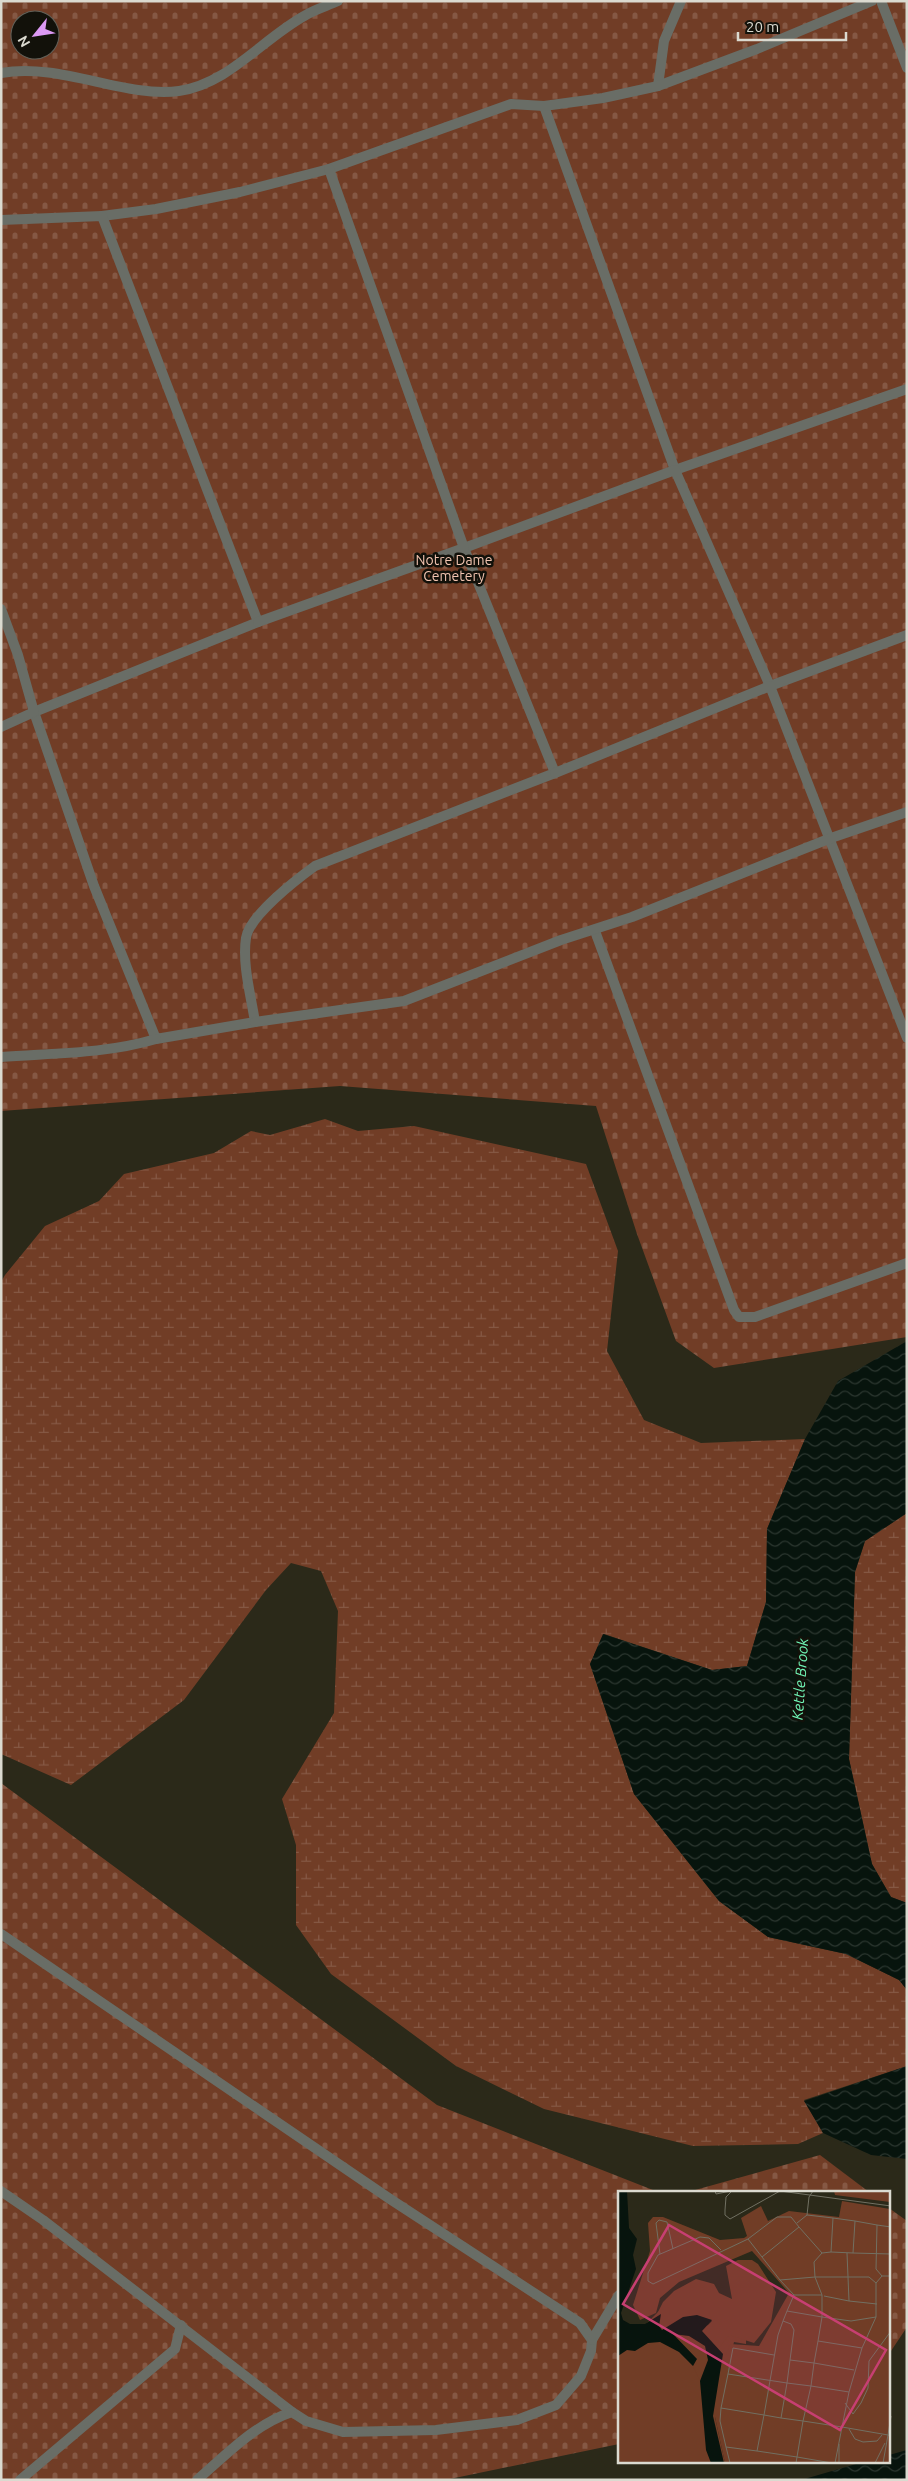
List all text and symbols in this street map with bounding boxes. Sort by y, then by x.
north arrow [10,10,60,60]
scale bar [738,10,846,42]
text: 20 m [746,18,779,35]
text: N [14,33,33,50]
park label: Notre Dame Cemetery [416,552,492,584]
water label: Kettle Brook [789,1637,811,1721]
inset map [618,2191,890,2464]

